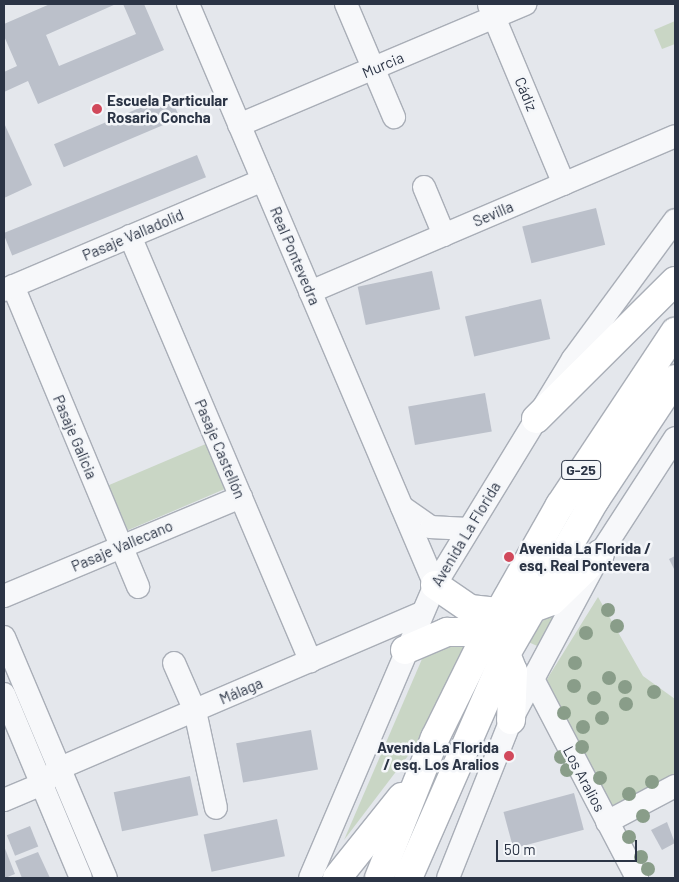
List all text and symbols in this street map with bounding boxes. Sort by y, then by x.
street label: Murcia [359,48,407,82]
street label: Cádiz [511,74,541,114]
place label: Escuela Particular Rosario Concha [107,91,228,126]
marker: Escuela Particular Rosario Concha [91,103,103,115]
street label: Sevilla [470,197,516,231]
street label: Real Pontevedra [266,204,324,308]
street label: Pasaje Valladolid [80,206,186,264]
street label: Pasaje Galicia [49,392,101,482]
street label: Pasaje Castellón [191,397,249,501]
road number: G-25 [561,458,601,482]
street label: Avenida La Florida [428,478,504,590]
street label: Pasaje Vallecano [69,517,175,575]
place label: Avenida La Florida / esq. Real Pontevera [519,539,651,574]
marker: Avenida La Florida / esq. Real Pontevera [503,551,515,563]
street label: Málaga [217,674,265,708]
place label: Avenida La Florida / esq. Los Aralios [377,738,499,773]
street label: Los Aralios [559,743,609,815]
marker: Avenida La Florida / esq. Los Aralios [503,750,515,762]
scale bar [499,830,640,862]
text: 50 m [504,840,536,858]

